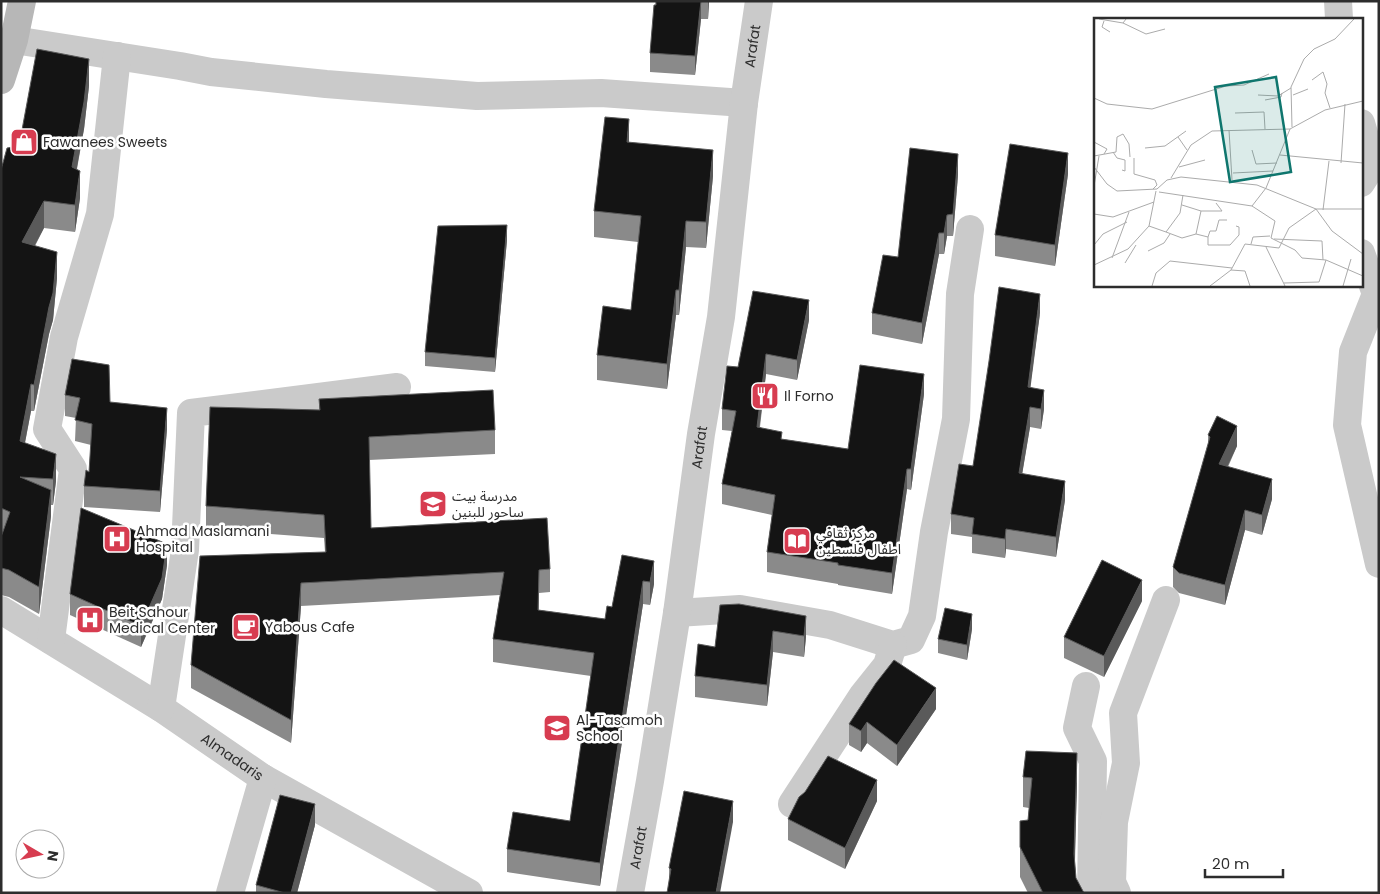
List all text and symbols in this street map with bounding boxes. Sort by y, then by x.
inset map [1094,18,1362,286]
street label: Arafat [739,23,765,69]
shop icon: Fawanees Sweets [9,127,39,157]
place label: Fawanees Sweets [43,132,167,152]
restaurant icon: Il Forno [750,381,780,411]
place label: Il Forno [784,386,834,406]
street label: Arafat [686,424,712,470]
place label: مدرسة بيت ساحور للبنين [452,486,524,522]
school or university icon: مدرسة بيت ساحور للبنين [418,489,448,519]
place label: Ahmad Maslamani Hospital [136,521,270,557]
place label: مركز ثقافي اطفال فلسطين [816,523,901,559]
hospital icon: Ahmad Maslamani Hospital [102,524,132,554]
library icon: مركز ثقافي اطفال فلسطين [782,526,812,556]
place label: Beit Sahour Medical Center [109,602,215,638]
hospital icon: Beit Sahour Medical Center [75,605,105,635]
cafe icon: Yabous Cafe [231,612,261,642]
place label: Yabous Cafe [265,617,355,637]
place label: Al-Tasamoh School [576,710,663,746]
school or university icon: Al-Tasamoh School [542,713,572,743]
street label: Almadaris [197,728,267,785]
street label: Arafat [624,825,652,871]
north arrow [15,829,65,879]
scale bar [1205,846,1282,878]
text: N [42,849,64,863]
text: 20 m [1212,853,1250,874]

